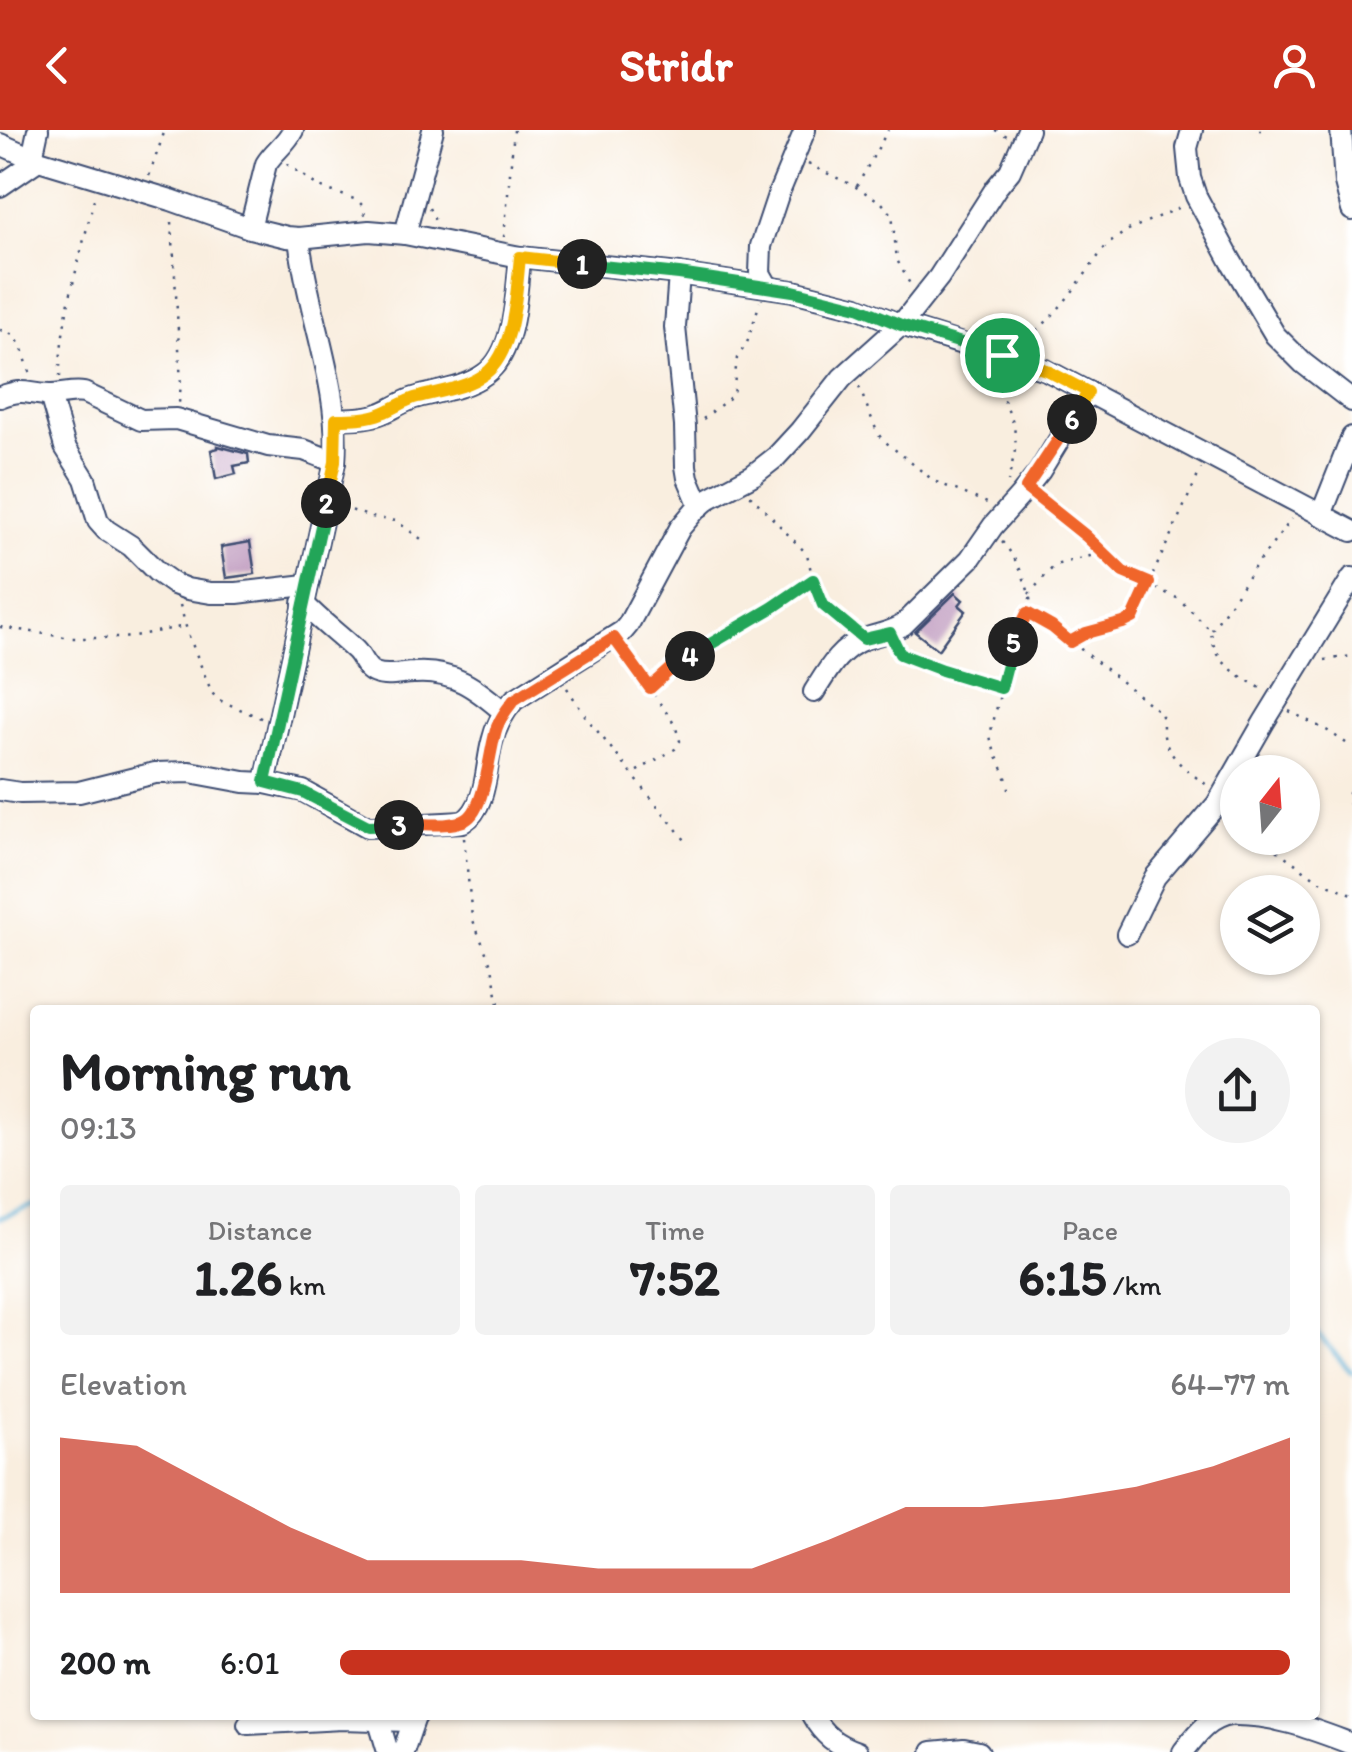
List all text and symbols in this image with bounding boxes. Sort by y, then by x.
icon: back [30,38,85,93]
text: Stridr [619,38,733,92]
icon: person [1267,38,1322,93]
pin: 1 [557,239,607,289]
text: 1 [576,247,589,281]
pin [960,313,1045,398]
icon: arrive [975,328,1030,383]
pin: 6 [1047,394,1097,444]
text: 6 [1065,402,1079,436]
pin: 2 [301,478,351,528]
text: 2 [319,486,333,520]
pin: 5 [988,617,1038,667]
text: 5 [1006,625,1020,659]
pin: 4 [665,631,715,681]
text: 4 [682,639,698,673]
north arrow [1220,755,1320,855]
map controls [1220,755,1320,975]
pin: 3 [374,800,424,850]
text: 3 [391,808,407,842]
button: layers [1220,875,1320,975]
text: Morning run [60,1038,351,1104]
button: share [1185,1038,1290,1143]
text: 09:13 [60,1109,137,1147]
text: Distance [208,1213,312,1247]
text: Time [645,1213,705,1247]
text: Pace [1062,1213,1118,1247]
text: 1.26 [194,1247,282,1308]
text: 7:52 [630,1247,720,1308]
text: 6:15 [1018,1247,1107,1308]
text: km [282,1268,326,1302]
text: /km [1107,1268,1162,1302]
text: Elevation [60,1365,187,1403]
text: 64–77 m [1170,1365,1290,1403]
text: 200 m [60,1644,150,1682]
text: 6:01 [220,1644,279,1682]

